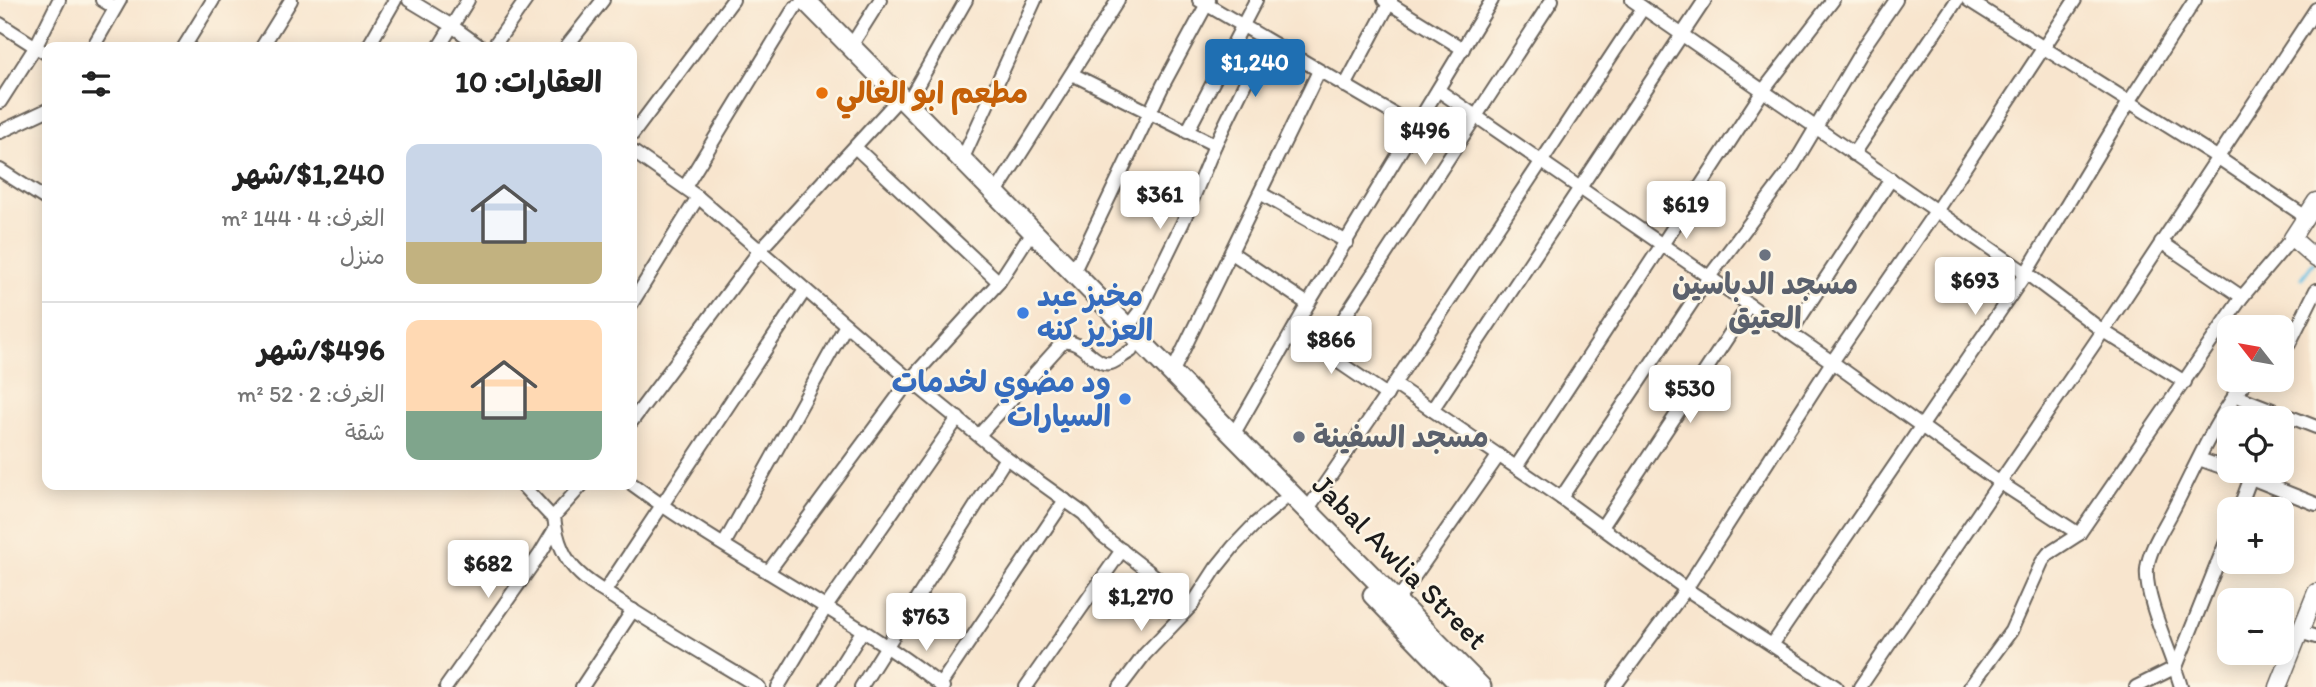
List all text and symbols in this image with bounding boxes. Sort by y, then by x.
pin: $1,240 [1198,40,1312,99]
text: $1,240 [1221,48,1289,76]
text: العقارات: 10 [455,63,602,100]
icon: filters [77,65,115,103]
place label: مطعم ابو الغالي [836,74,1028,119]
marker: مطعم ابو الغالي [814,85,830,101]
pin: $496 [1384,108,1466,167]
text: $496 [1400,116,1450,144]
text: $1,240/شهر [234,155,385,192]
icon: home [462,172,546,256]
pin: $361 [1119,172,1201,231]
text: $361 [1136,180,1184,208]
pin: $619 [1645,182,1727,241]
text: $619 [1663,190,1709,218]
text: الغرف: 4 · 144 m² [221,204,385,232]
text: منزل [340,242,385,270]
marker: مسجد الدباسين العتيق [1757,247,1773,263]
pin: $693 [1934,258,2016,317]
place label: مسجد الدباسين العتيق [1672,265,1858,336]
text: $693 [1951,266,1999,294]
place label: مخبز عبد العزيز كنه [1037,277,1153,348]
marker: مخبز عبد العزيز كنه [1015,305,1031,321]
north arrow [2217,315,2294,392]
map controls [2217,315,2294,665]
pin: $866 [1290,316,1372,376]
text: $866 [1307,325,1355,353]
text: $496/شهر [258,331,385,368]
icon: home [462,348,546,432]
place label: ود مضوي لخدمات السيارات [892,363,1111,434]
pin: $530 [1649,366,1731,425]
text: $530 [1665,374,1715,402]
text: الغرف: 2 · 52 m² [237,380,385,408]
marker: ود مضوي لخدمات السيارات [1117,391,1133,407]
button: locate [2217,406,2294,483]
text: شقة [345,418,385,446]
place label: مسجد السفينة [1313,418,1489,455]
marker: مسجد السفينة [1291,429,1307,445]
street label: Jabal Awlia Street [1305,466,1496,657]
button: + [2217,497,2294,574]
pin: $682 [447,540,529,600]
text: $682 [464,549,512,577]
pin: $1,270 [1084,574,1198,633]
text: $1,270 [1108,582,1174,610]
button: − [2217,588,2294,665]
pin: $763 [885,594,967,653]
text: $763 [902,602,950,630]

